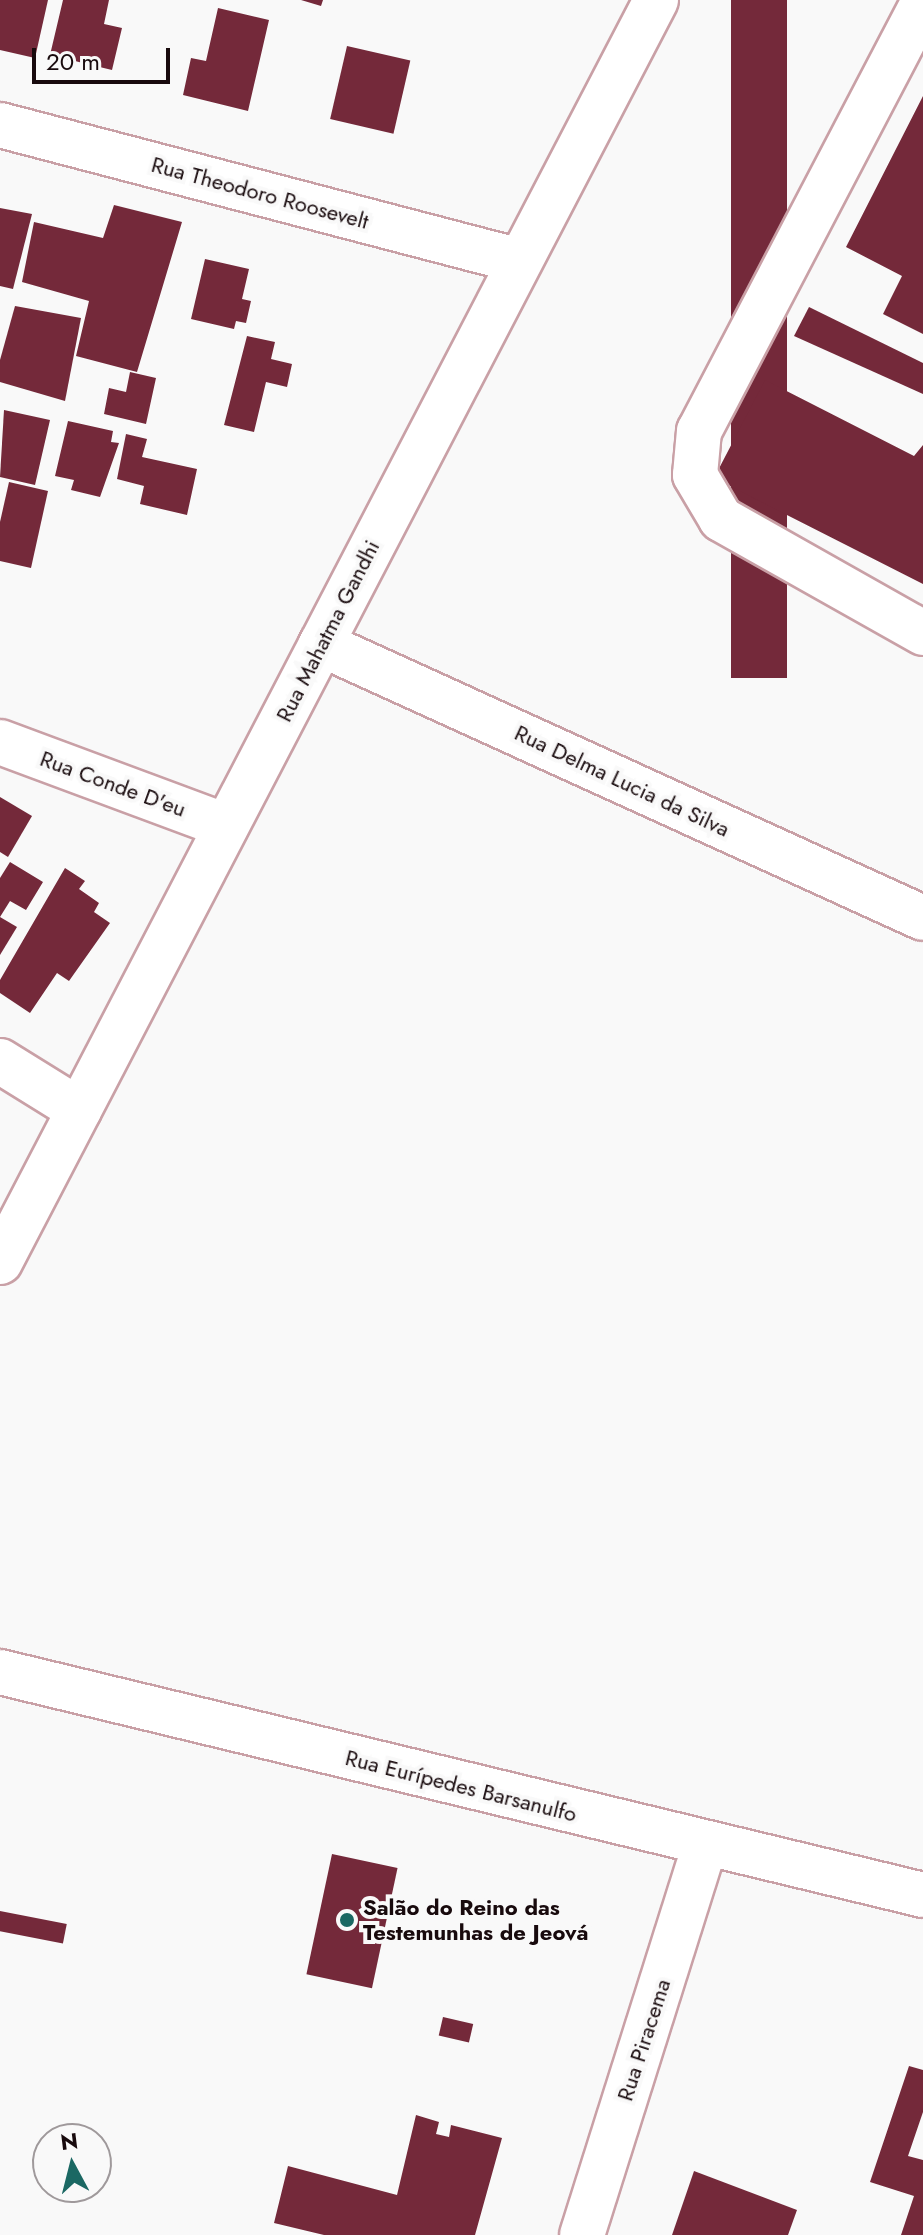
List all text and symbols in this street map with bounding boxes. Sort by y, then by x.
scale bar [36,32,174,82]
text: 20 m [46,44,100,79]
street label: Rua Theodoro Roosevelt [149,151,371,235]
street label: Rua Mahatma Gandhi [271,536,385,726]
street label: Rua Delma Lucia da Silva [510,720,734,842]
street label: Rua Conde D'eu [37,745,189,823]
street label: Rua Eurípedes Barsanulfo [343,1744,579,1828]
place label: Salão do Reino das Testemunhas de Jeová [363,1894,589,1946]
marker: Salão do Reino das Testemunhas de Jeová [338,1911,356,1929]
street label: Rua Piracema [612,1976,676,2104]
north arrow [32,2123,112,2203]
text: N [59,2124,80,2158]

